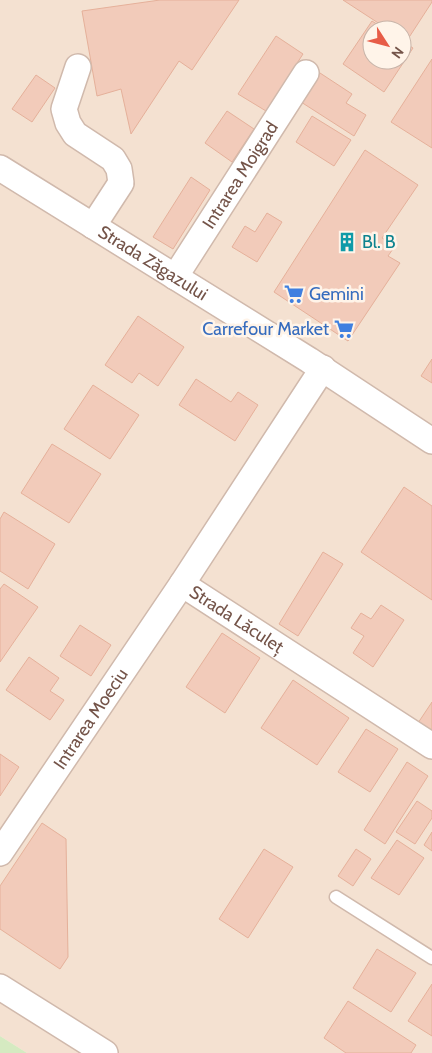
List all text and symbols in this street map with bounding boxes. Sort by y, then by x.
north arrow [362,20,412,70]
text: N [387,43,408,62]
street label: Intrarea Moigrad [198,117,283,233]
street label: Strada Zăgazului [94,221,212,305]
building icon: Bl. B [336,231,358,253]
place label: Bl. B [362,231,396,253]
supermarket icon: Gemini [283,283,305,305]
place label: Gemini [309,283,364,305]
place label: Carrefour Market [202,318,329,340]
supermarket icon: Carrefour Market [333,318,355,340]
street label: Strada Lăculeț [185,581,288,659]
street label: Intrarea Moeciu [49,664,133,773]

